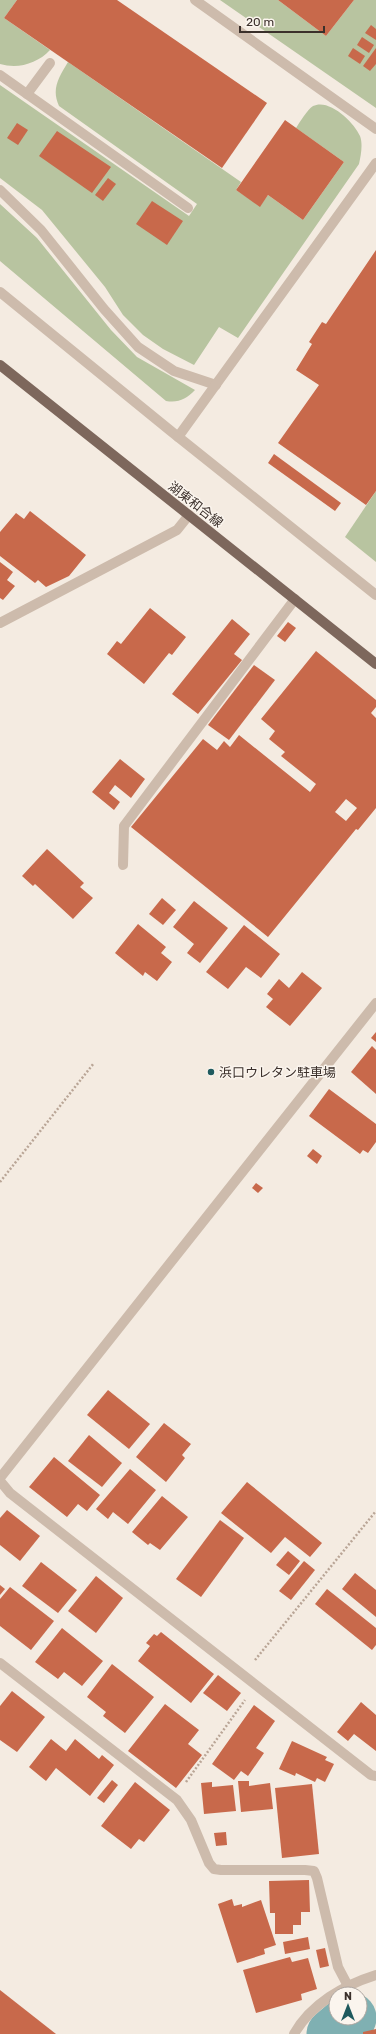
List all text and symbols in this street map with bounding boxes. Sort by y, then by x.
scale bar [240,8,324,34]
text: 20 m [246,15,274,29]
street label: 湖東和合線 [165,478,226,530]
place label: 浜口ウレタン駐車場 [219,1065,336,1080]
marker: 浜口ウレタン駐車場 [206,1067,216,1077]
north arrow [328,1986,368,2026]
text: N [344,1990,352,2003]

